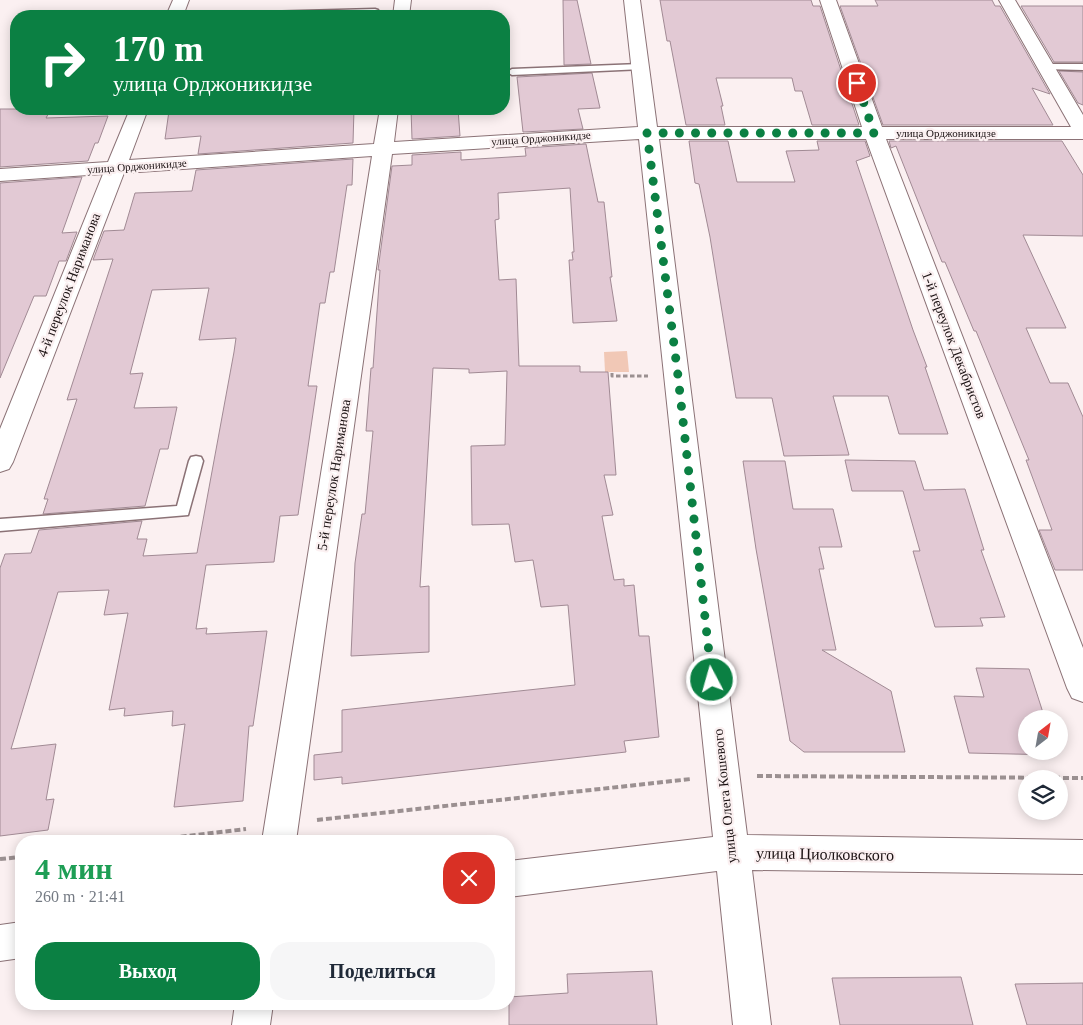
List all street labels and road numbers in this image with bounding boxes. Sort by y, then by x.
street label: улица Орджоникидзе [896,127,996,139]
street label: улица Орджоникидзе [491,129,591,147]
street label: улица Орджоникидзе [87,157,187,175]
street label: 4-й переулок Нариманова [35,210,104,359]
street label: 1-й переулок Декабристов [919,269,989,421]
street label: 5-й переулок Нариманова [315,398,353,552]
street label: улица Олега Кошевого [710,728,740,864]
street label: улица Циолковского [756,844,894,865]

